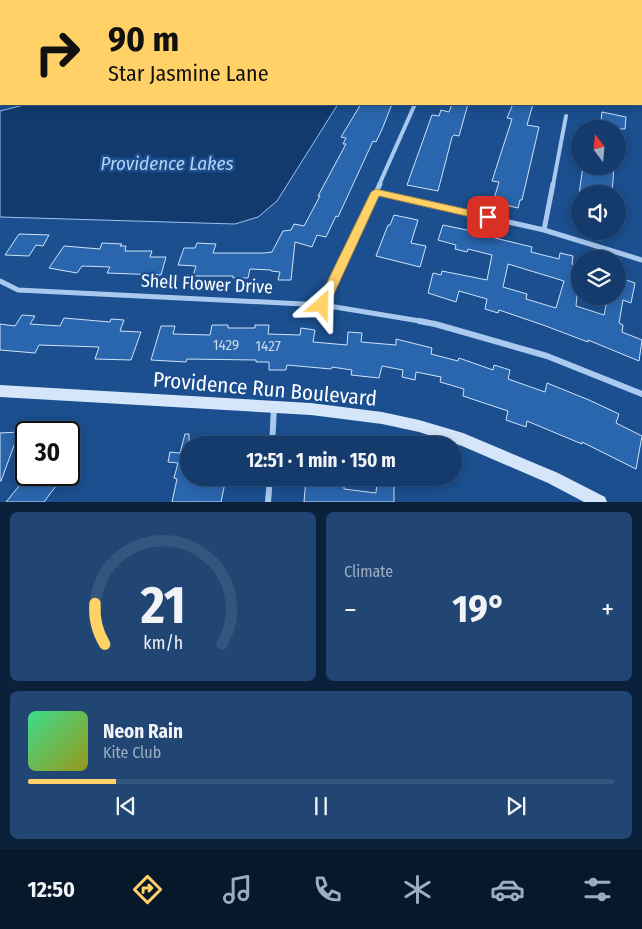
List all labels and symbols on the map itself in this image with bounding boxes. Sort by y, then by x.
north arrow [571,120,626,175]
water label: Providence Lakes [101,152,233,175]
pin [467,196,509,238]
street label: Shell Flower Drive [140,270,274,298]
position arrow [295,278,347,330]
house number: 1429 [213,336,239,354]
house number: 1427 [255,337,281,355]
street label: Providence Run Boulevard [152,366,378,412]
speed limit sign: 30 [15,421,80,486]

